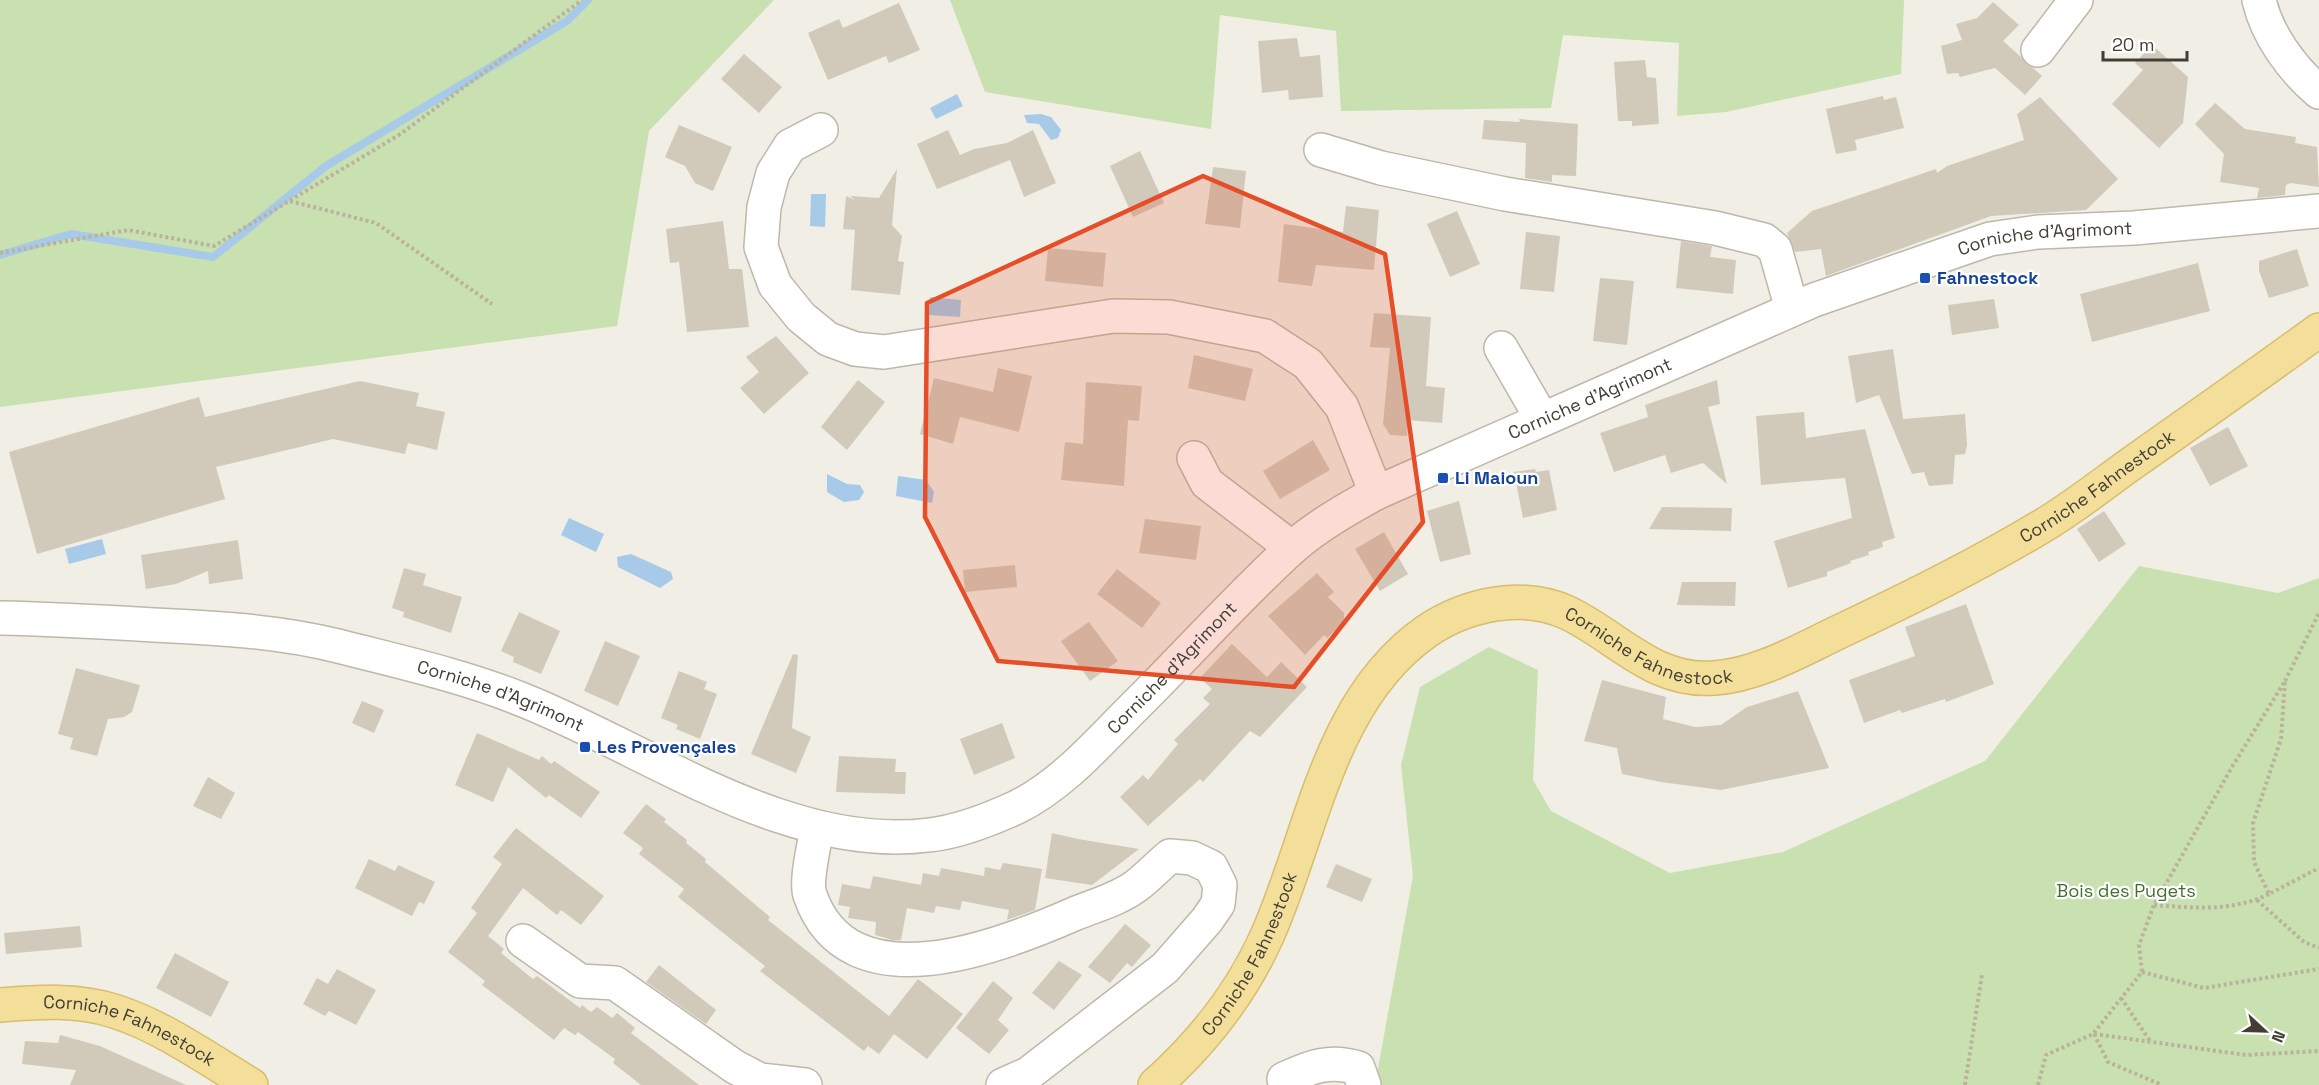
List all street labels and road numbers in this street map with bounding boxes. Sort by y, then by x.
street label: Corniche d'Agrimont [1954,216,2133,260]
street label: Corniche d'Agrimont [1504,352,1675,444]
street label: Corniche Fahnestock [2015,425,2179,548]
street label: Corniche d'Agrimont [1102,596,1241,739]
street label: Corniche Fahnestock [1561,601,1735,689]
street label: Corniche d'Agrimont [415,655,588,737]
street label: Corniche Fahnestock [1196,868,1302,1040]
street label: Corniche Fahnestock [43,990,220,1071]

